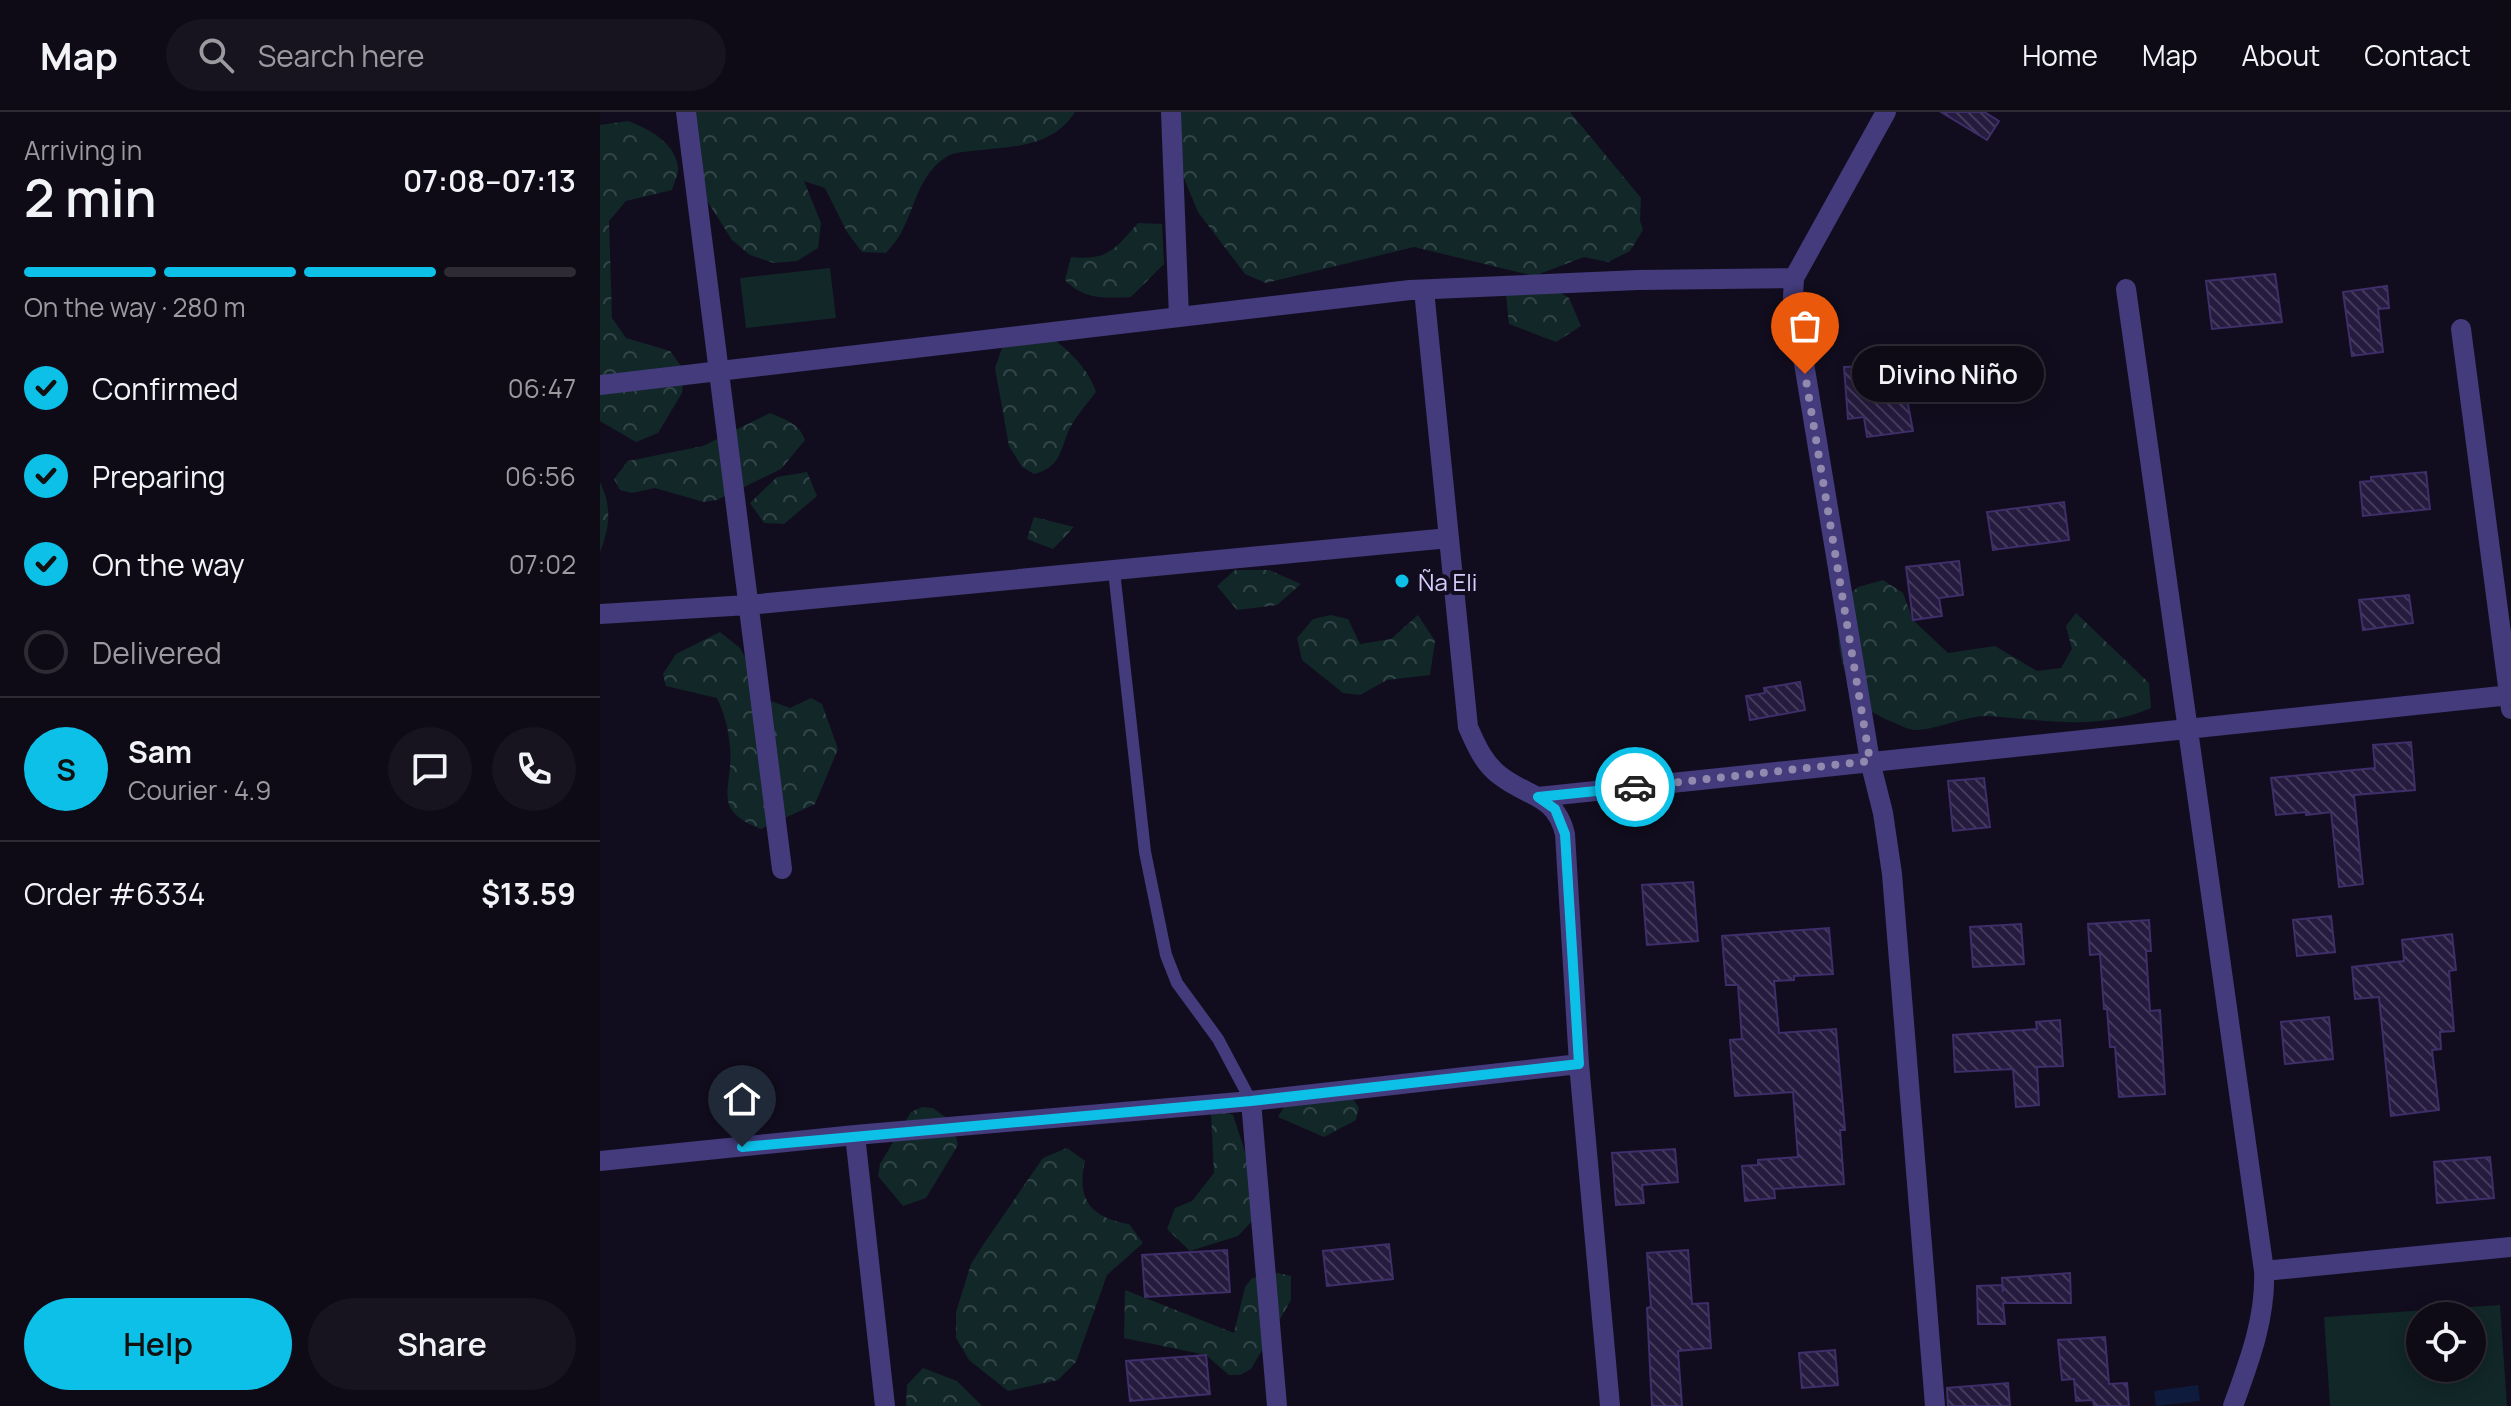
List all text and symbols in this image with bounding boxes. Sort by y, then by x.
search box [166,19,726,91]
text: Map [40,29,118,81]
icon: search [194,33,238,77]
text: Search here [258,35,425,76]
text: Home [2022,36,2098,74]
text: Map [2142,36,2198,74]
text: About [2242,36,2320,74]
text: Contact [2364,36,2471,74]
text: Arriving in [24,132,142,168]
text: 07:08–07:13 [403,160,576,201]
text: 2 min [24,162,157,233]
text: On the way · 280 m [24,289,246,325]
pin [1771,292,1839,374]
icon: bag [1783,304,1827,348]
callout: Divino Niño [1853,346,2045,402]
text: Divino Niño [1878,356,2018,392]
icon: check [24,366,68,410]
text: Confirmed [92,368,239,409]
text: 06:47 [508,370,576,406]
icon: check [24,454,68,498]
text: Preparing [92,456,226,497]
text: 06:56 [505,458,576,494]
icon: check [24,542,68,586]
text: On the way [92,544,245,585]
text: 07:02 [509,546,576,582]
place label: Ña Eli [1418,565,1477,598]
marker: Ña Eli [1393,572,1411,590]
text: Delivered [92,632,222,673]
button: chat [388,727,472,811]
button: phone [492,727,576,811]
text: Sam [128,731,192,772]
courier [1595,747,1675,827]
text: S [56,749,76,790]
icon: car [1613,765,1657,809]
text: Courier · 4.9 [128,772,271,808]
text: Order #6334 [24,873,205,914]
text: $13.59 [481,873,576,914]
pin [708,1065,776,1147]
icon: home [720,1077,764,1121]
button: Help [24,1298,292,1390]
button: Share [308,1298,576,1390]
map controls [2406,1302,2486,1382]
button: locate [2406,1302,2486,1382]

